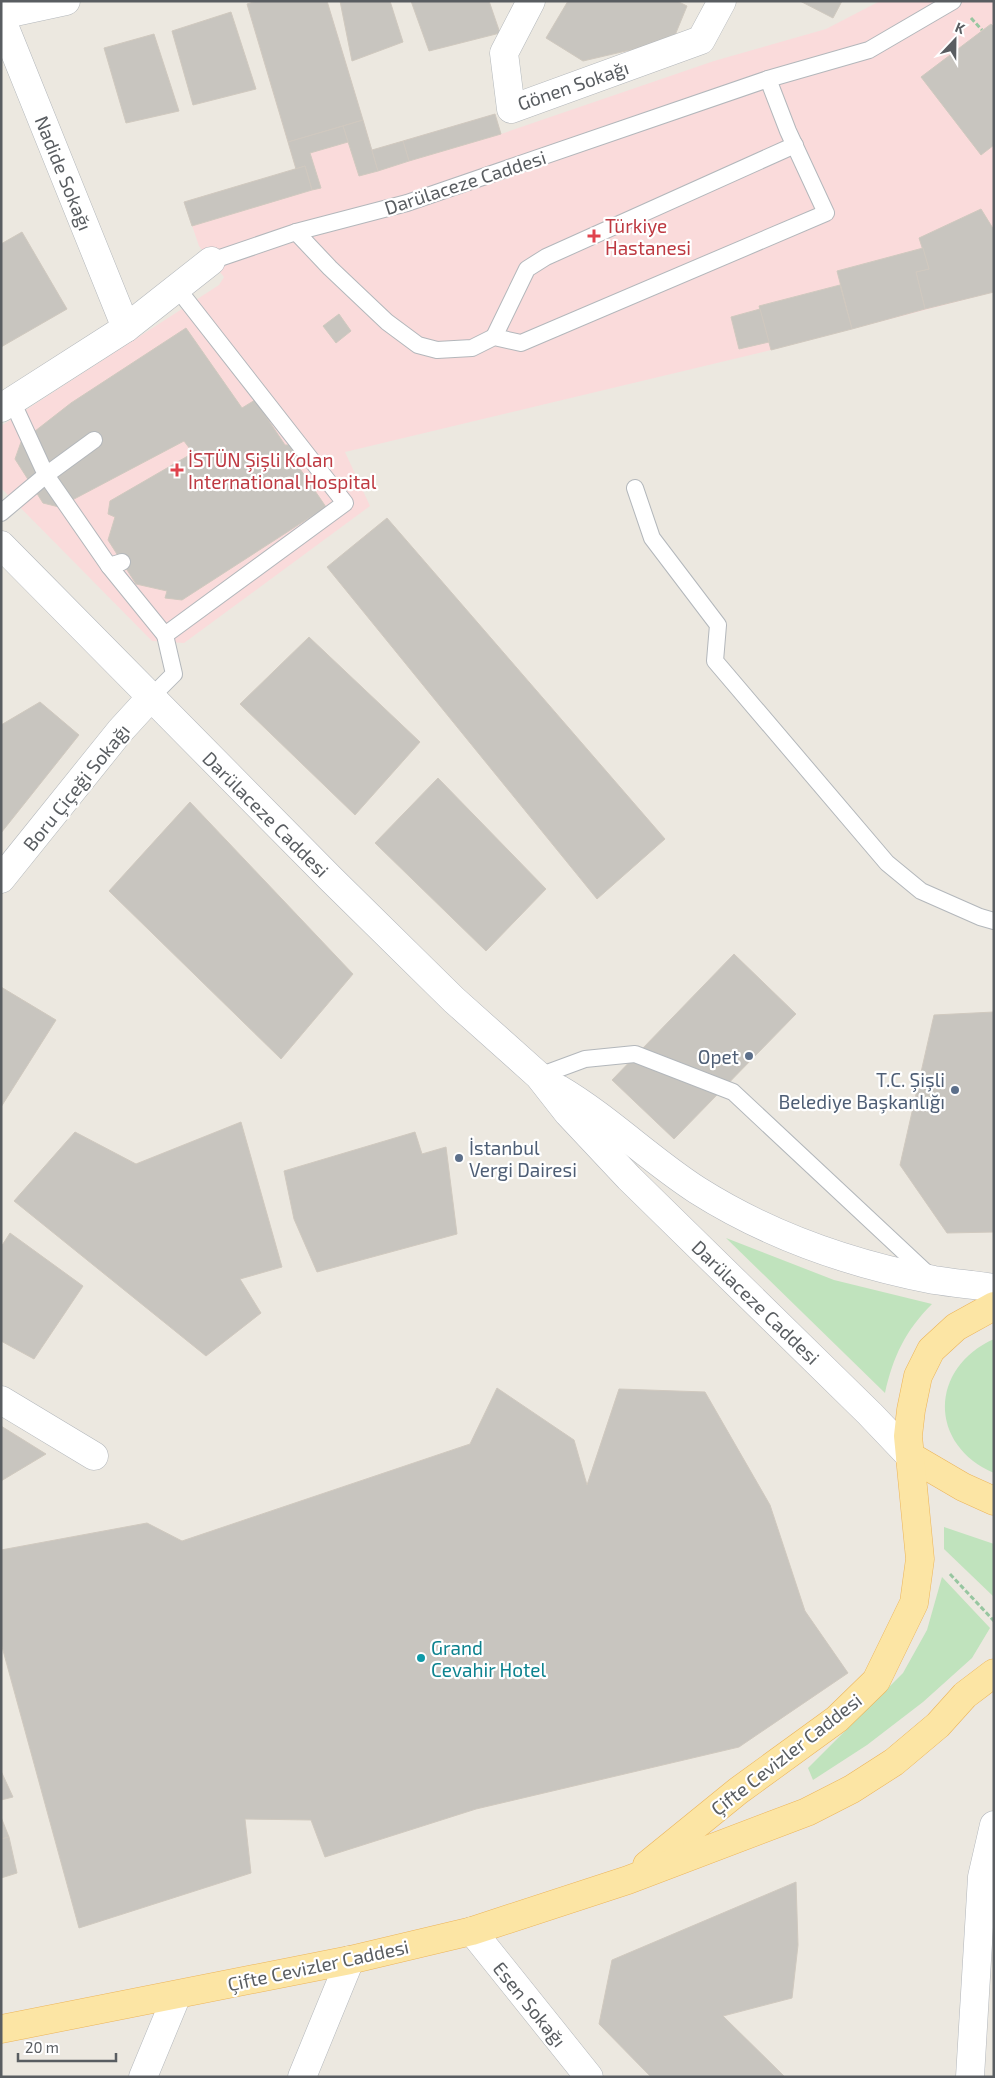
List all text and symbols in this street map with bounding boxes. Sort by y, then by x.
north arrow [930,15,980,65]
text: K [953,18,967,37]
street label: Gönen Sokağı [514,55,632,115]
street label: Nadide Sokağı [31,112,97,234]
street label: Darülaceze Caddesi [381,145,549,219]
place label: Türkiye Hastanesi [605,214,691,259]
marker: Türkiye Hastanesi [587,229,601,243]
place label: İSTÜN Şişli Kolan International Hospital [188,448,377,493]
marker: İSTÜN Şişli Kolan International Hospital [170,463,184,477]
street label: Boru Çiçeği Sokağı [18,719,135,856]
street label: Darülaceze Caddesi [198,746,334,882]
place label: Opet [698,1045,739,1068]
marker: Opet [743,1050,755,1062]
place label: T.C. Şişli Belediye Başkanlığı [778,1068,945,1114]
marker: T.C. Şişli Belediye Başkanlığı [949,1084,961,1096]
place label: İstanbul Vergi Dairesi [469,1136,577,1181]
marker: İstanbul Vergi Dairesi [453,1152,465,1164]
street label: Darülaceze Caddesi [687,1235,825,1369]
place label: Grand Cevahir Hotel [431,1636,546,1681]
marker: Grand Cevahir Hotel [415,1652,427,1664]
street label: Çifte Cevizler Caddesi [706,1688,867,1821]
street label: Çifte Cevizler Caddesi [225,1935,411,1996]
street label: Esen Sokağı [489,1957,571,2051]
scale bar [18,2030,115,2062]
text: 20 m [25,2038,59,2056]

